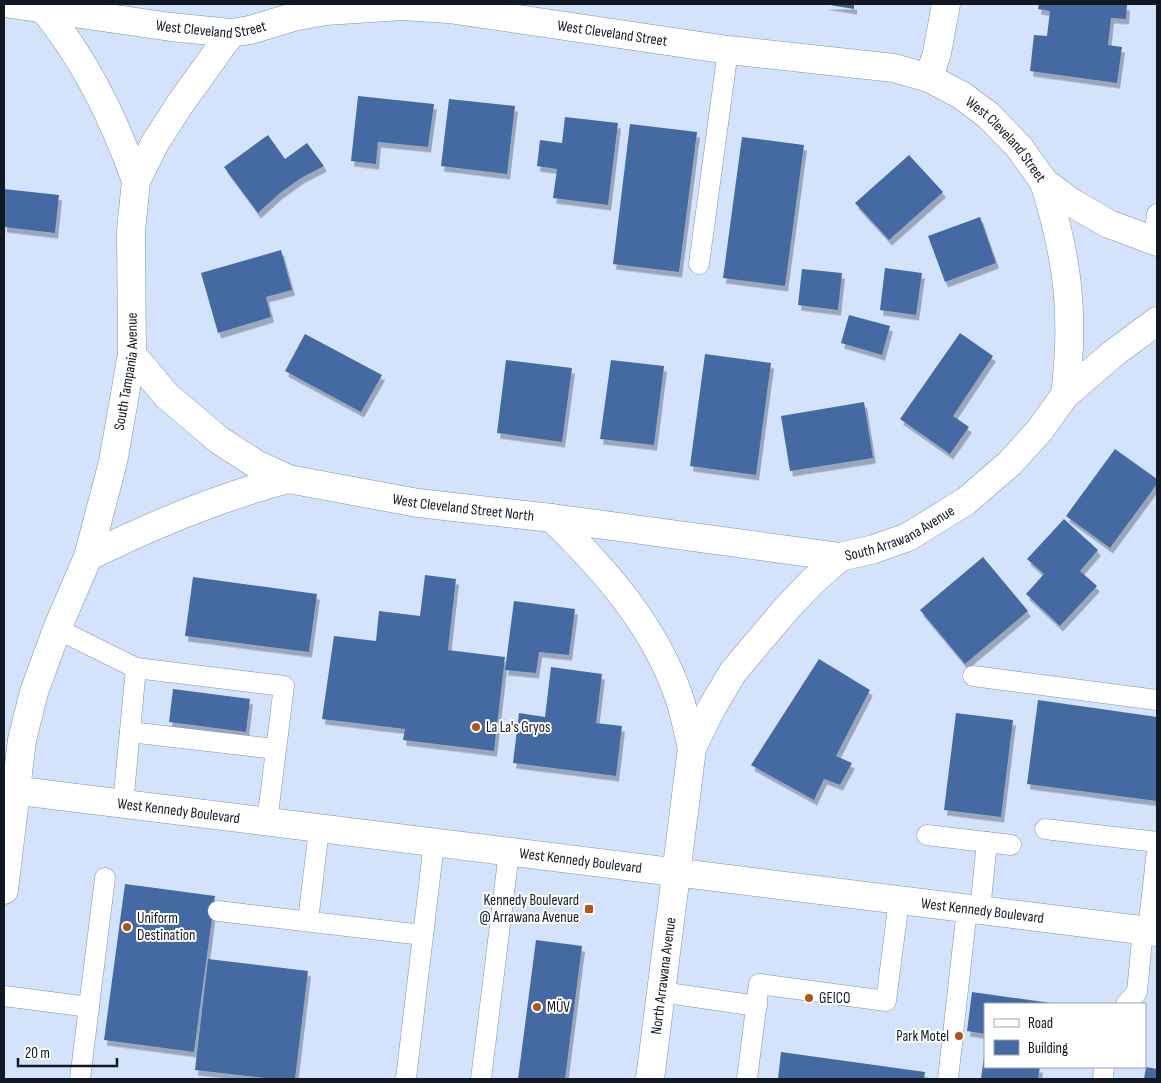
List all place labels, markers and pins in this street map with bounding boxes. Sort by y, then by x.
place label: La La's Gryos [486,718,550,737]
marker: La La's Gryos [470,721,482,733]
place label: Kennedy Boulevard @ Arrawana Avenue [479,891,579,927]
marker: Kennedy Boulevard @ Arrawana Avenue [583,903,595,915]
place label: Uniform Destination [137,909,195,945]
marker: Uniform Destination [121,921,133,933]
place label: GEICO [819,989,850,1008]
marker: GEICO [803,992,815,1004]
place label: MÜV [547,998,570,1017]
marker: MÜV [531,1001,543,1013]
place label: Park Motel [896,1027,949,1046]
marker: Park Motel [953,1030,965,1042]

